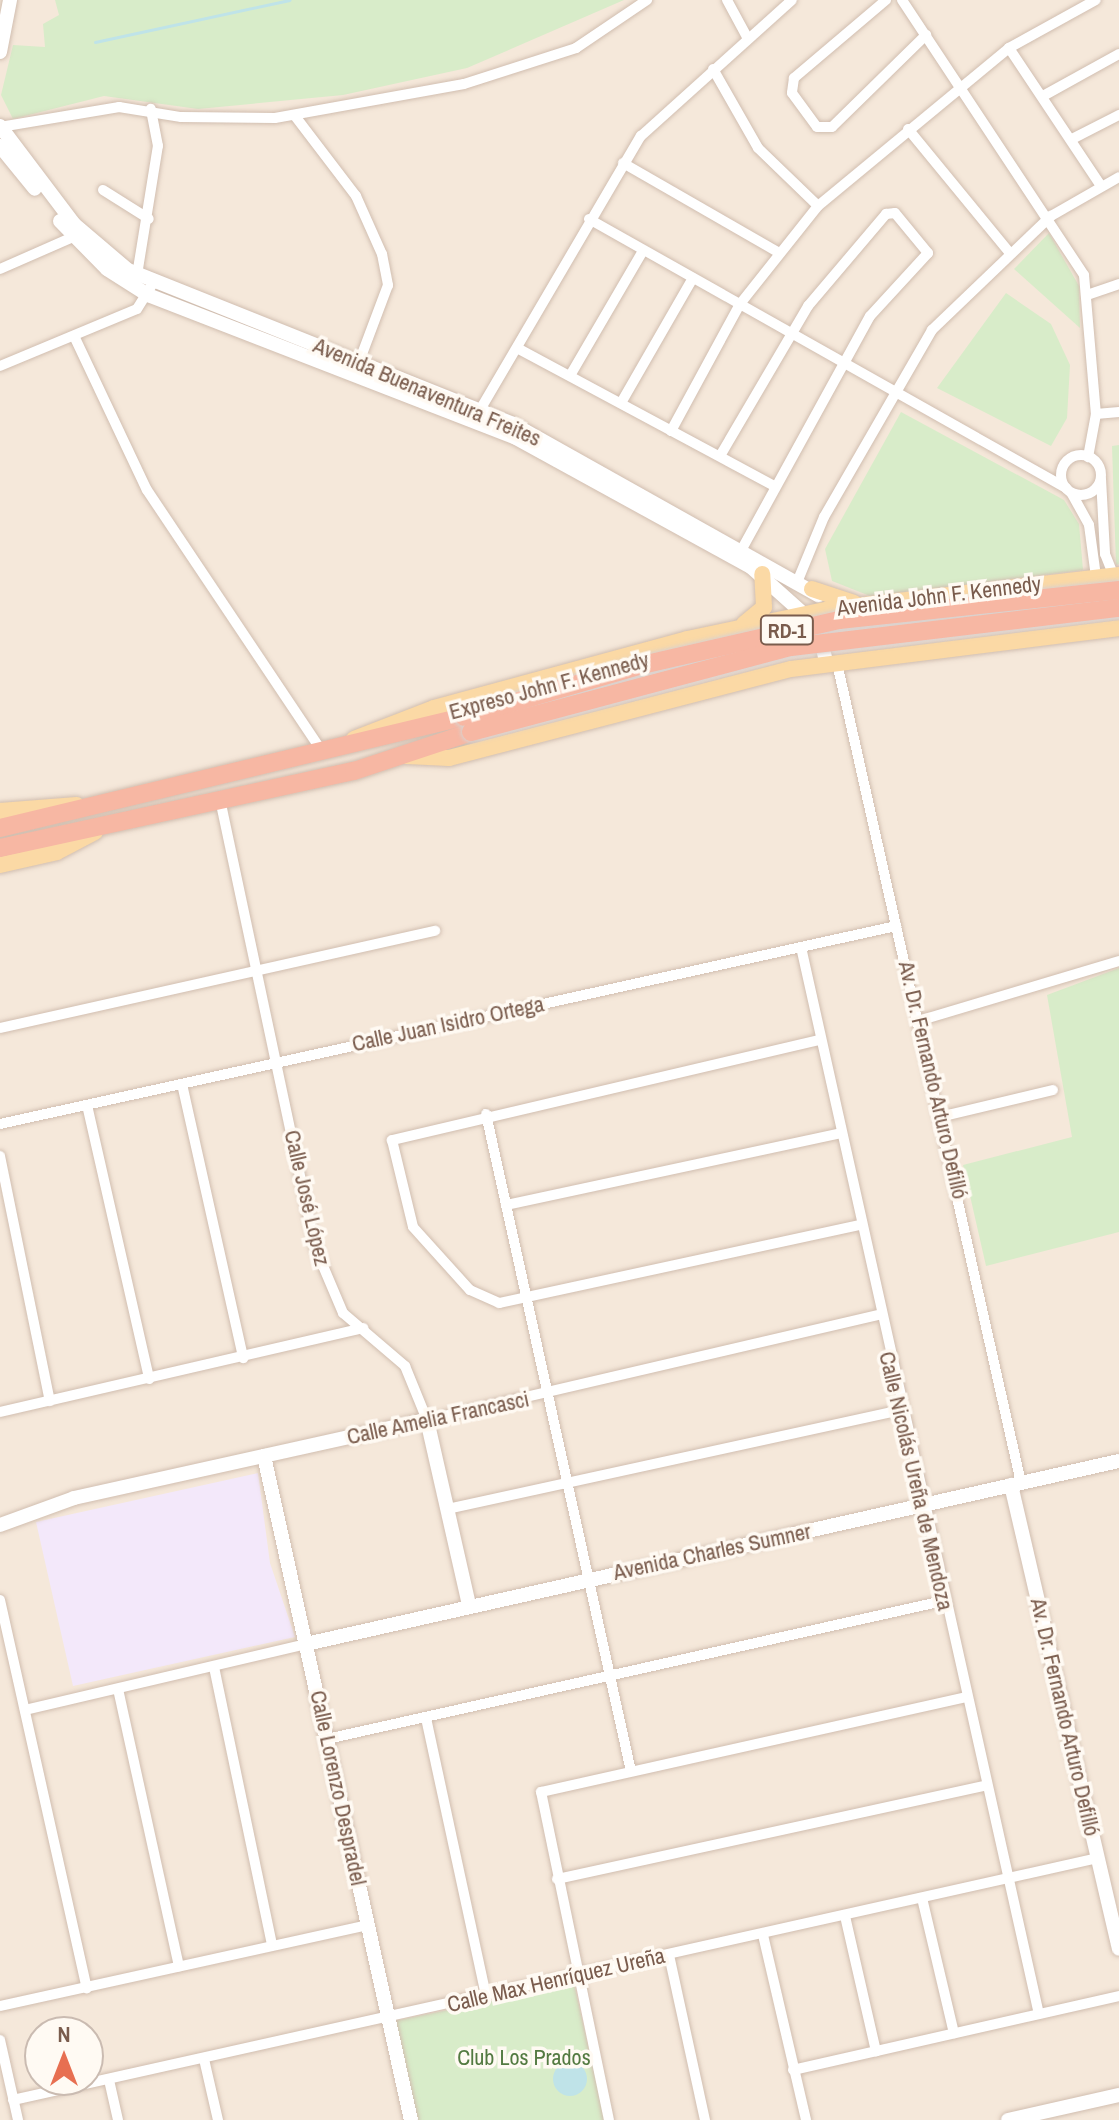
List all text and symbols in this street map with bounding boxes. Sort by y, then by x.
street label: Avenida Buenaventura Freites [309,332,545,452]
street label: Avenida John F. Kennedy [836,570,1042,622]
road number: RD-1 [759,614,815,646]
street label: Expreso John F. Kennedy [446,647,652,725]
street label: Av. Dr. Fernando Arturo Defilló [893,958,973,1202]
street label: Calle Juan Isidro Ortega [350,991,546,1057]
street label: Calle José López [279,1128,335,1268]
street label: Calle Nicolás Ureña de Mendoza [873,1349,959,1613]
street label: Calle Amelia Francasci [344,1386,532,1450]
street label: Avenida Charles Sumner [611,1518,813,1586]
street label: Av. Dr. Fernando Arturo Defilló [1025,1595,1105,1839]
street label: Calle Lorenzo Despradel [304,1688,372,1888]
street label: Calle Max Henríquez Ureña [445,1942,667,2018]
north arrow [24,2016,104,2096]
text: N [57,2019,71,2049]
park label: Club Los Prados [457,2045,591,2071]

